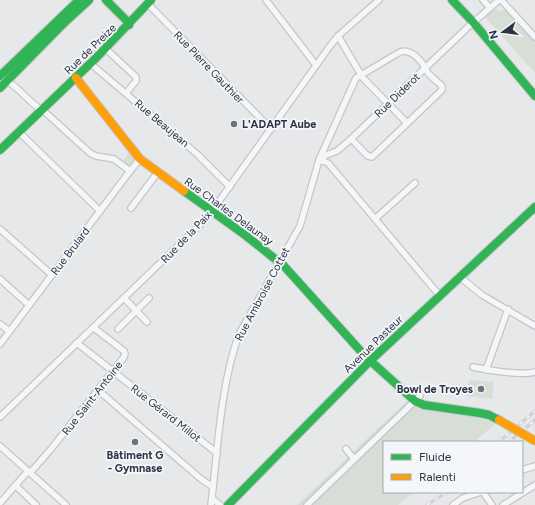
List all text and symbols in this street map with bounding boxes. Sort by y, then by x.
north arrow [483,12,523,52]
street label: Rue de Preize [62,21,119,77]
street label: Rue Pierre Gauthier [171,28,247,106]
text: N [486,29,501,40]
street label: Rue Diderot [372,70,423,120]
street label: Rue Beaujean [132,97,191,150]
place label: L'ADAPT Aube [242,118,316,131]
marker: L'ADAPT Aube [229,119,239,129]
street label: Rue Charles Delaunay [182,175,276,248]
street label: Rue de la Paix [158,208,215,266]
street label: Rue Brulard [48,225,93,278]
street label: Rue Ambroise Cottet [232,245,293,343]
street label: Avenue Pasteur [341,313,406,376]
street label: Rue Saint-Antoine [59,359,125,438]
street label: Rue Gérard Millot [128,382,203,445]
place label: Bowl de Troyes [397,383,473,396]
marker: Bowl de Troyes [476,384,486,394]
marker: Bâtiment G - Gymnase [130,437,140,447]
legend [383,441,523,493]
place label: Bâtiment G - Gymnase [107,449,164,475]
text: Fluide [419,450,452,464]
text: Ralenti [419,470,456,484]

